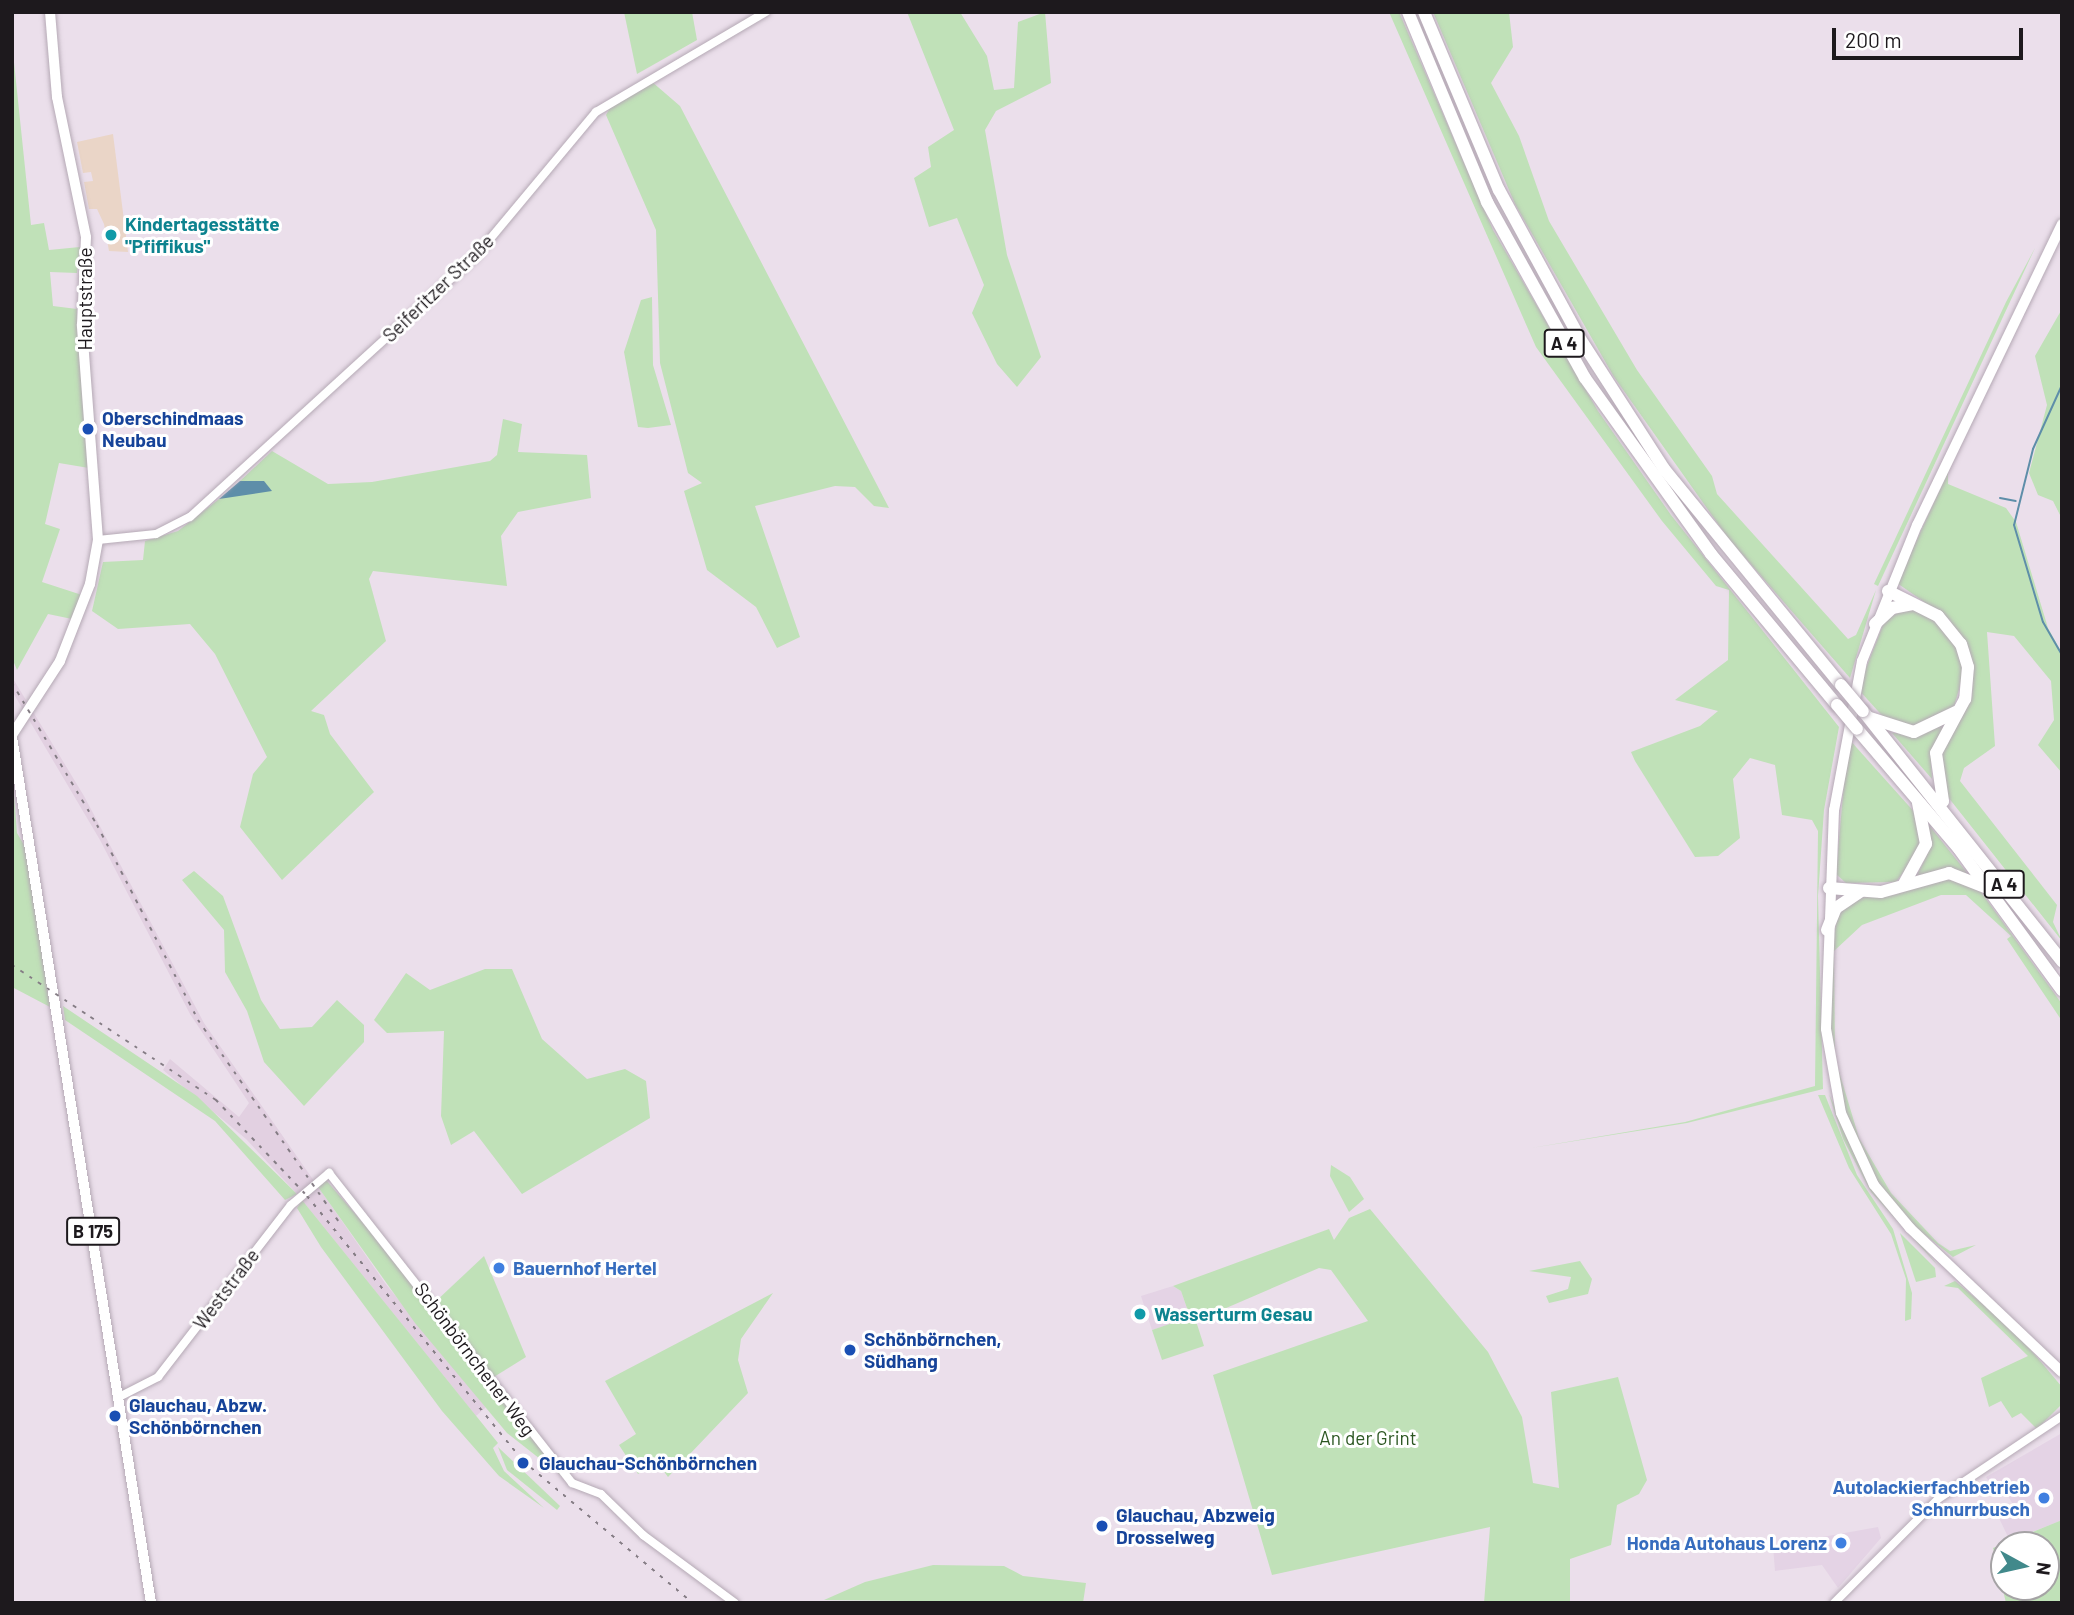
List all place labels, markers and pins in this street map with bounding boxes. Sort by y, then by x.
place label: Kindertagesstätte "Pfiffikus" [125,213,280,257]
marker: Kindertagesstätte "Pfiffikus" [103,227,119,243]
place label: Oberschindmaas Neubau [102,407,244,451]
marker: Oberschindmaas Neubau [80,421,96,437]
place label: Bauernhof Hertel [513,1257,657,1279]
marker: Bauernhof Hertel [491,1260,507,1276]
place label: Wasserturm Gesau [1154,1303,1313,1325]
marker: Wasserturm Gesau [1132,1306,1148,1322]
place label: Schönbörnchen, Südhang [864,1328,1002,1372]
marker: Schönbörnchen, Südhang [842,1342,858,1358]
place label: Glauchau, Abzw. Schönbörnchen [129,1394,267,1438]
marker: Glauchau, Abzw. Schönbörnchen [107,1408,123,1424]
place label: Glauchau-Schönbörnchen [539,1452,757,1474]
marker: Glauchau-Schönbörnchen [513,1453,533,1473]
place label: Autolackierfachbetrieb Schnurrbusch [1832,1476,2030,1520]
marker: Autolackierfachbetrieb Schnurrbusch [2036,1490,2052,1506]
place label: Glauchau, Abzweig Drosselweg [1116,1504,1275,1548]
marker: Glauchau, Abzweig Drosselweg [1094,1518,1110,1534]
place label: Honda Autohaus Lorenz [1627,1532,1827,1554]
marker: Honda Autohaus Lorenz [1833,1535,1849,1551]

